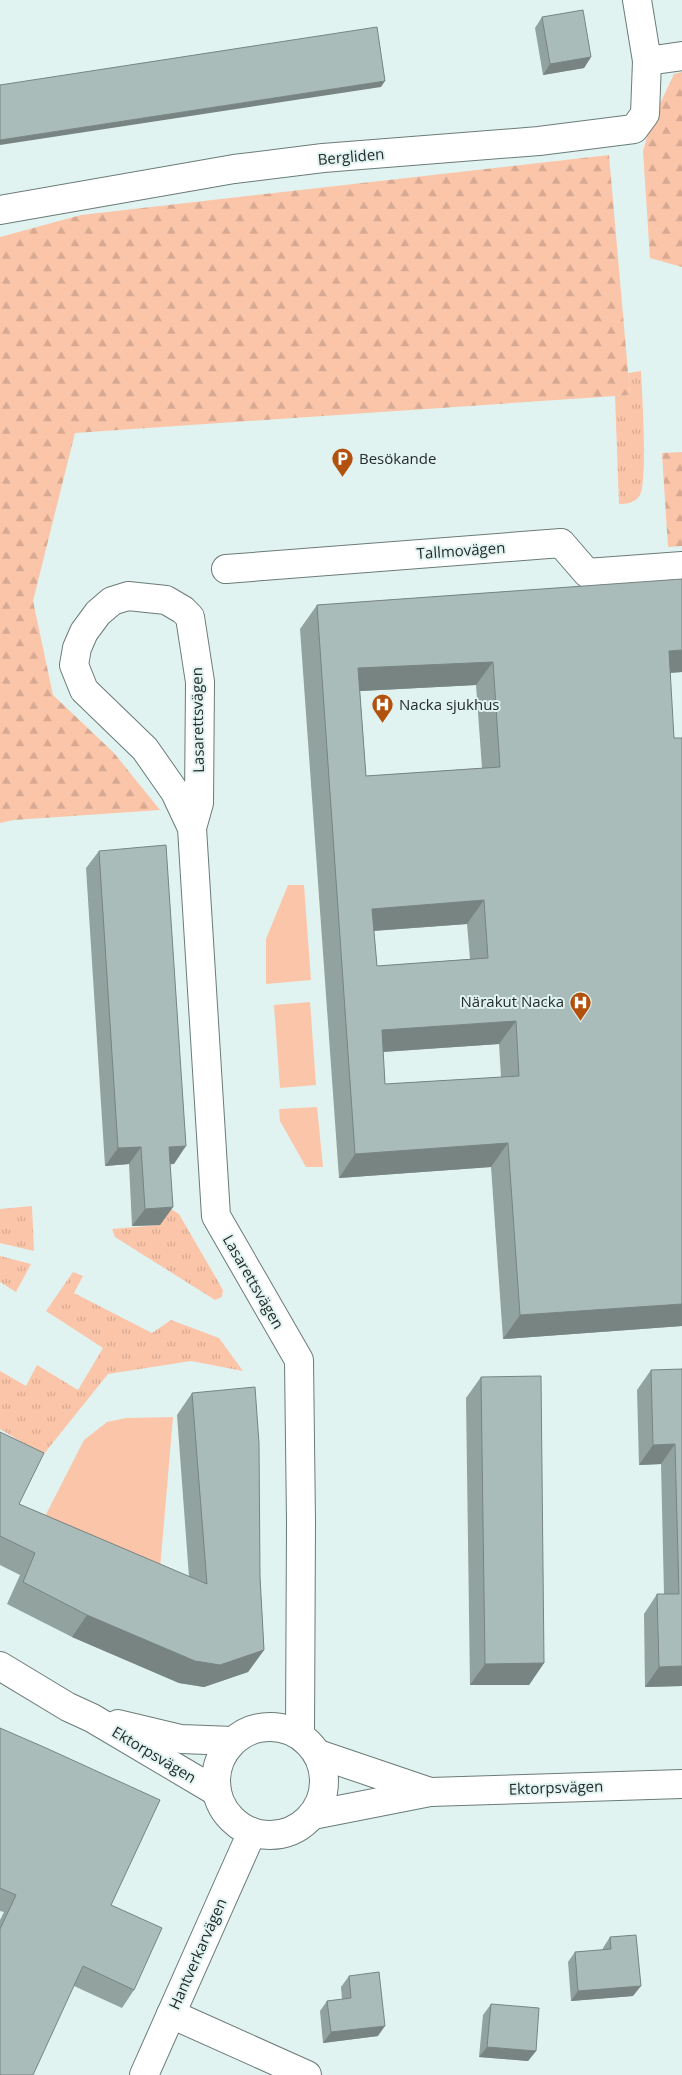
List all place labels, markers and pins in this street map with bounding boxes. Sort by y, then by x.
parking icon: Besökande [331,447,355,478]
place label: Besökande [359,448,436,468]
hospital icon: Nacka sjukhus [371,693,395,724]
place label: Nacka sjukhus [399,694,500,714]
hospital icon: Närakut Nacka [568,990,592,1021]
place label: Närakut Nacka [461,991,564,1011]

